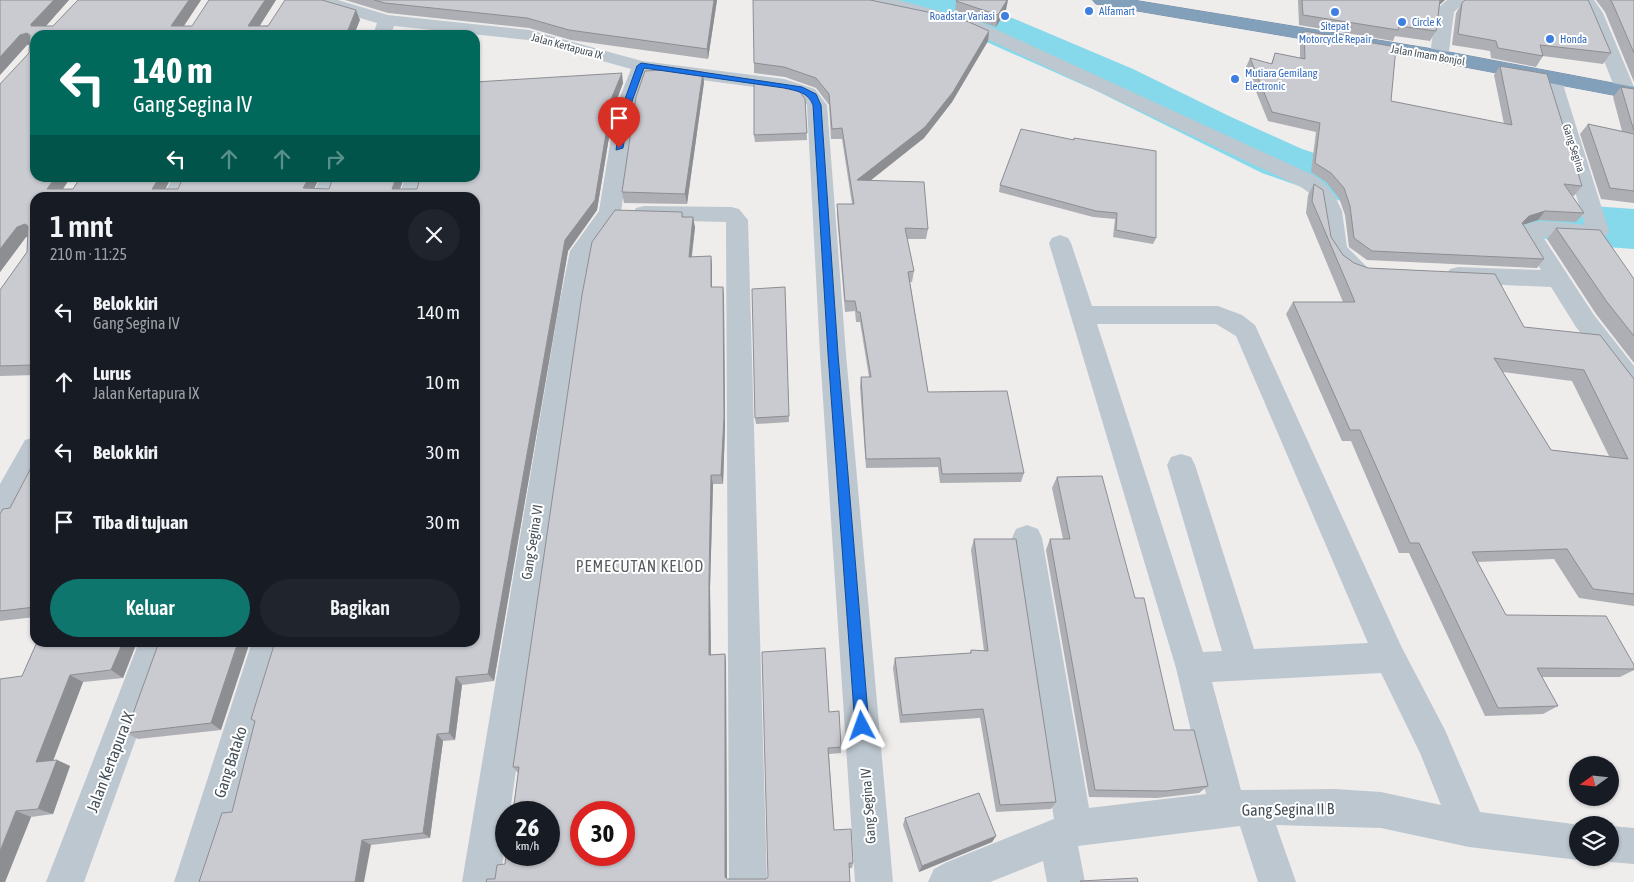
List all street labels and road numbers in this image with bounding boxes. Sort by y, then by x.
street label: Jalan Kertapura IX [530,31,604,61]
street label: Jalan Imam Bonjol [1390,43,1466,67]
street label: Gang Segina [1561,122,1587,174]
street label: Gang Segina VI [518,503,546,581]
street label: Jalan Kertapura IX [83,708,139,815]
street label: Gang Batako [210,724,251,800]
street label: Gang Segina IV [857,768,879,844]
street label: Gang Segina II B [1242,799,1335,820]

